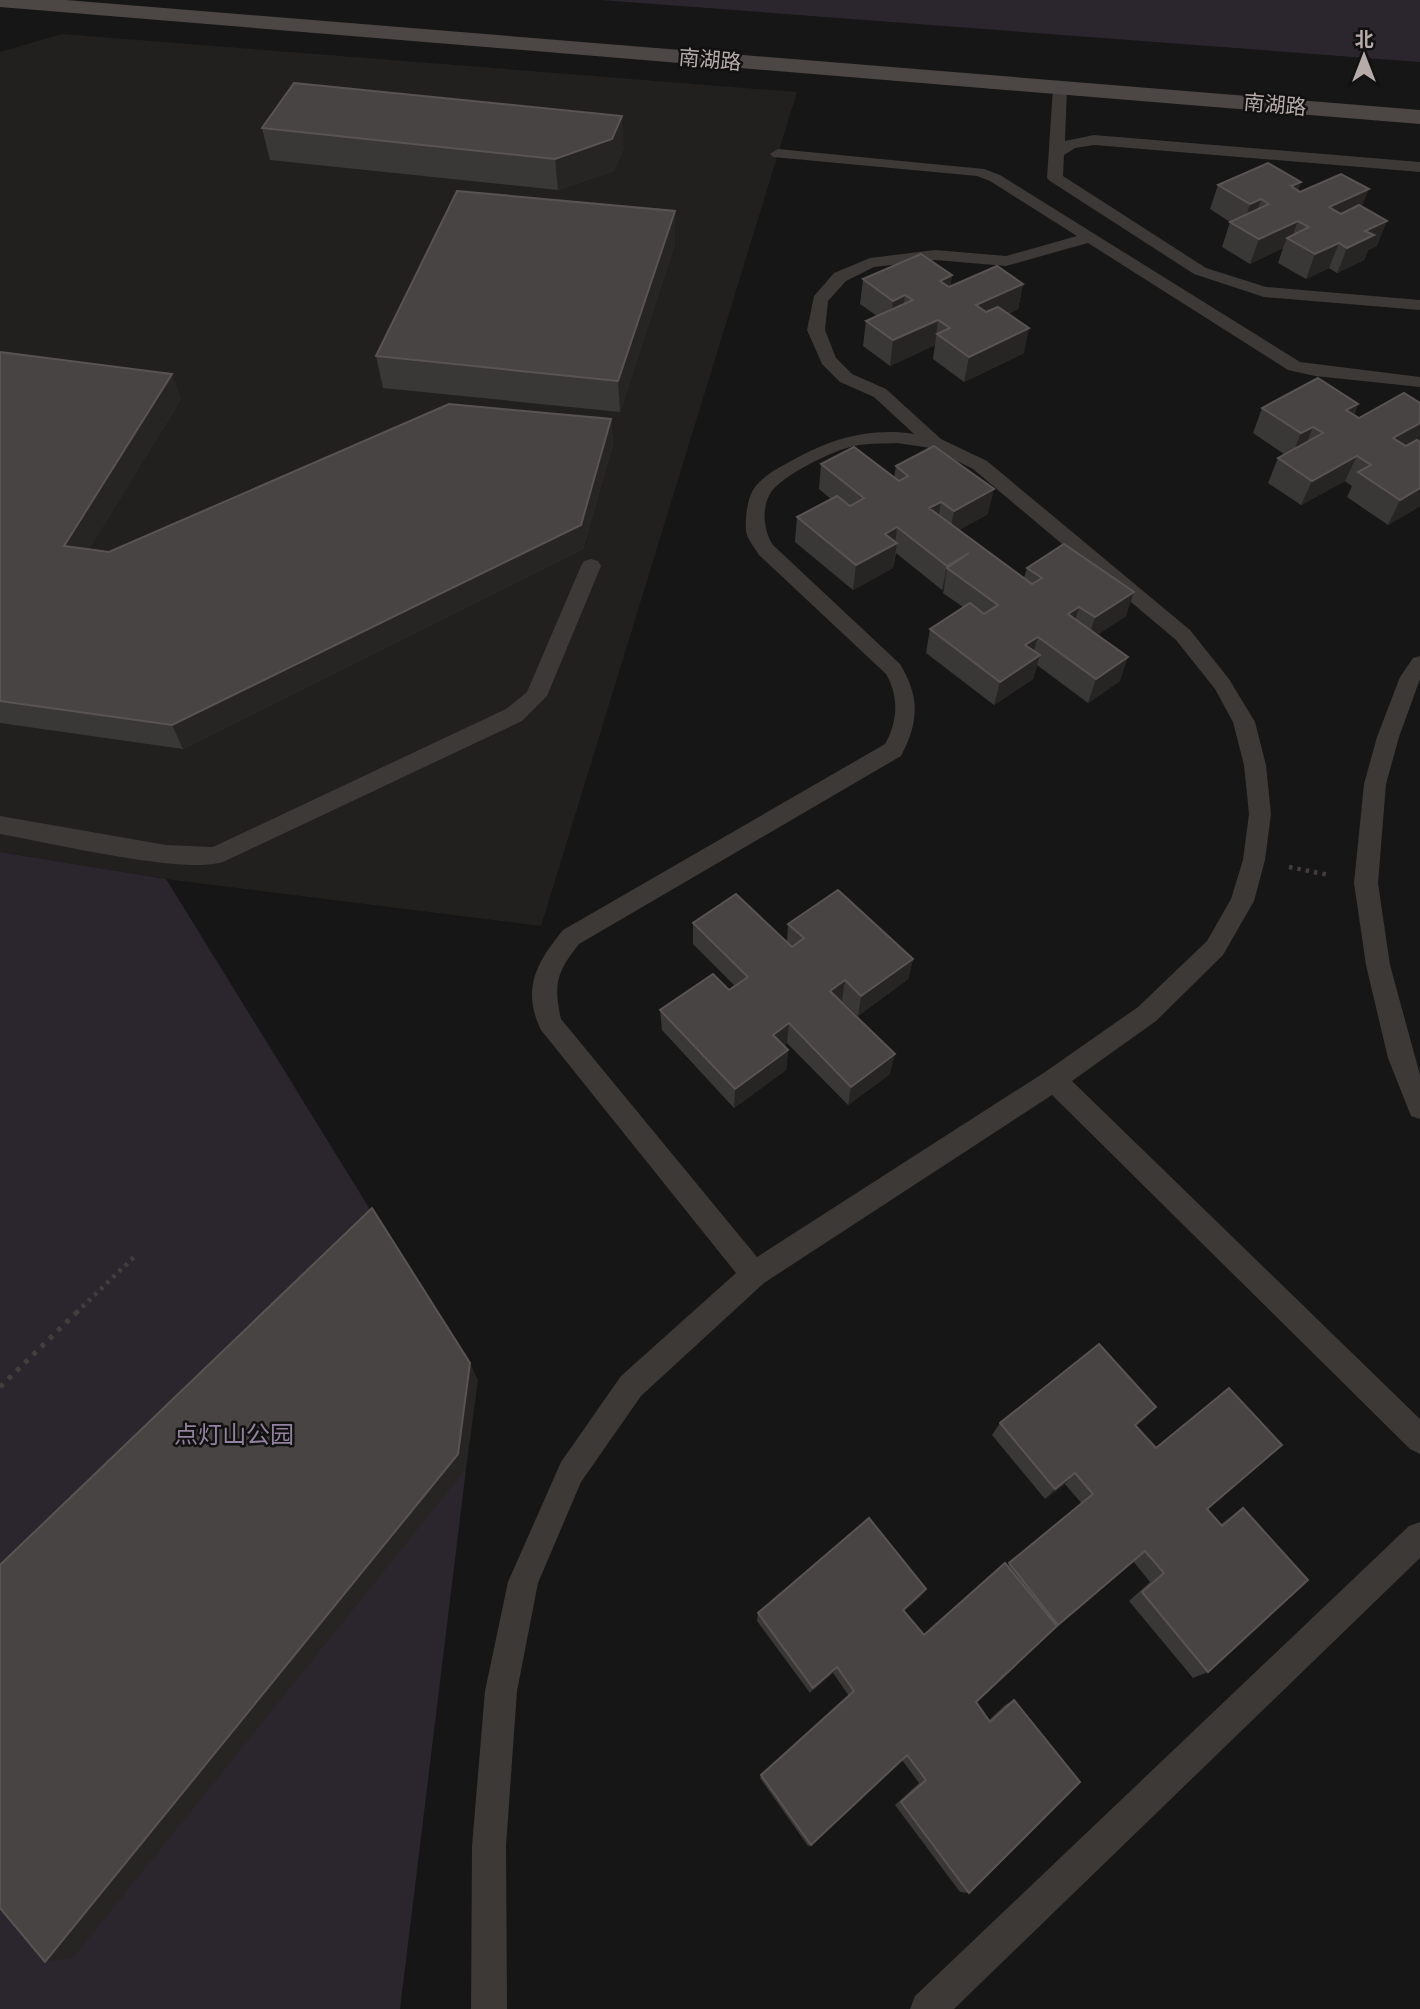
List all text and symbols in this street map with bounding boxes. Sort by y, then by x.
north arrow [1329,21,1399,91]
text: 北 [1354,27,1374,51]
street label: 南湖路 [678,43,743,75]
street label: 南湖路 [1243,88,1308,120]
park label: 点灯山公园 [174,1419,294,1449]

